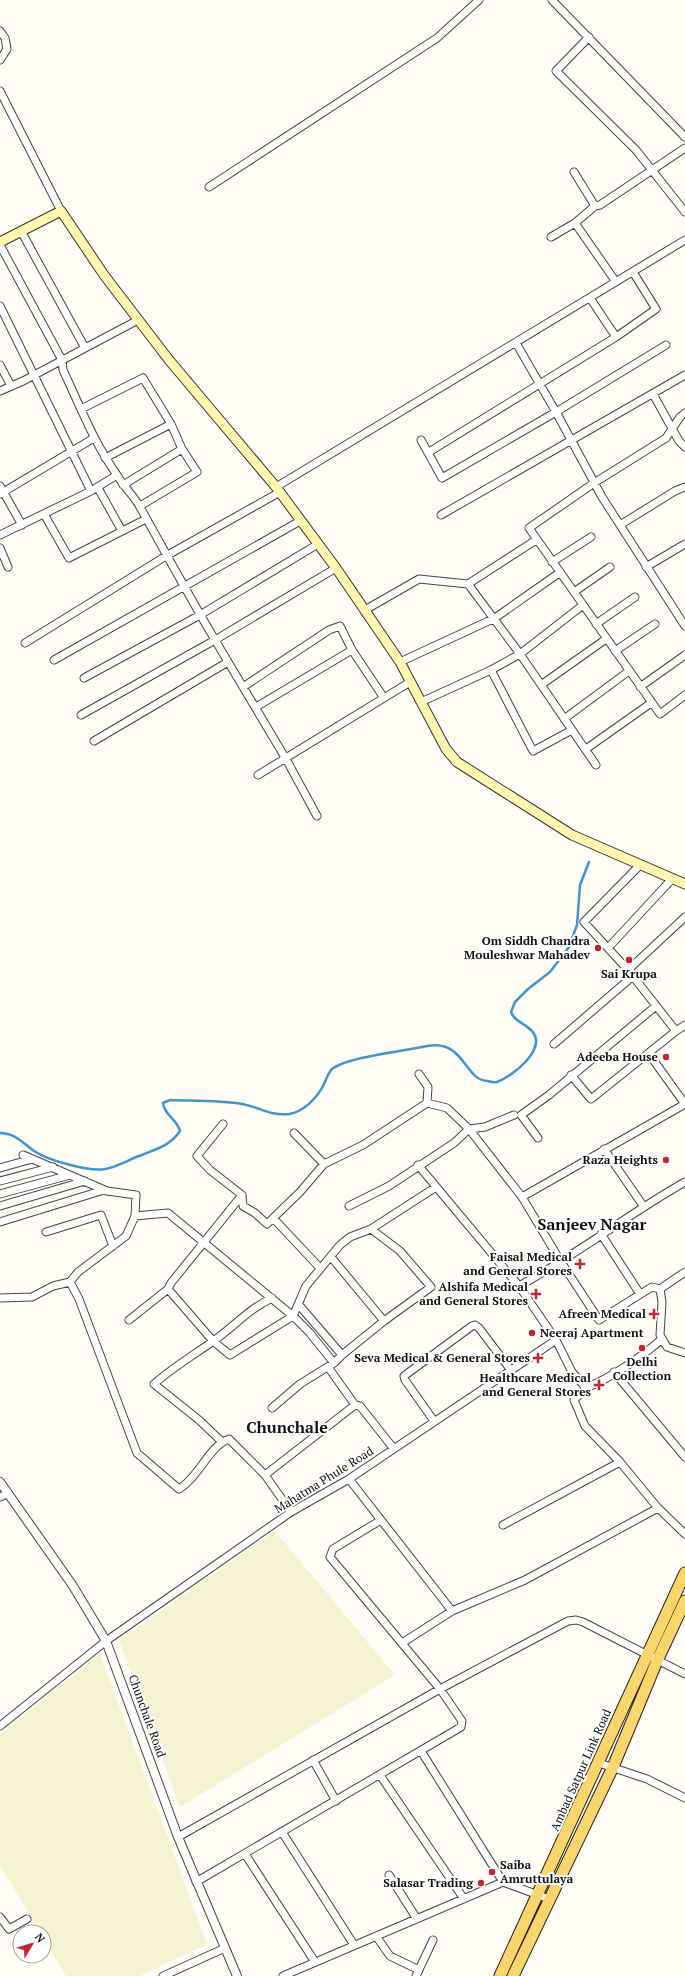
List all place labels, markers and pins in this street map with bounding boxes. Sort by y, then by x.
place label: Om Siddh Chandra Mouleshwar Mahadev [464,933,591,962]
marker: Om Siddh Chandra Mouleshwar Mahadev [593,943,603,953]
marker: Sai Krupa [624,955,634,965]
place label: Sai Krupa [601,966,657,981]
place label: Adeeba House [577,1049,659,1064]
marker: Adeeba House [661,1052,671,1062]
place label: Raza Heights [583,1152,659,1167]
marker: Raza Heights [661,1155,671,1165]
place label: Faisal Medical and General Stores [463,1249,573,1278]
marker: Faisal Medical and General Stores [575,1259,585,1269]
place label: Alshifa Medical and General Stores [419,1279,529,1308]
marker: Alshifa Medical and General Stores [531,1289,541,1299]
place label: Afreen Medical [559,1306,646,1321]
marker: Afreen Medical [649,1309,659,1319]
place label: Neeraj Apartment [540,1325,644,1340]
marker: Neeraj Apartment [527,1328,537,1338]
marker: Delhi Collection [637,1343,647,1353]
place label: Seva Medical & General Stores [354,1350,531,1365]
marker: Seva Medical & General Stores [533,1353,543,1363]
place label: Delhi Collection [613,1354,671,1383]
place label: Healthcare Medical and General Stores [480,1370,592,1399]
marker: Healthcare Medical and General Stores [594,1380,604,1390]
place label: Saiba Amruttulaya [500,1857,573,1886]
marker: Saiba Amruttulaya [487,1867,497,1877]
place label: Salasar Trading [383,1875,473,1890]
marker: Salasar Trading [476,1878,486,1888]

